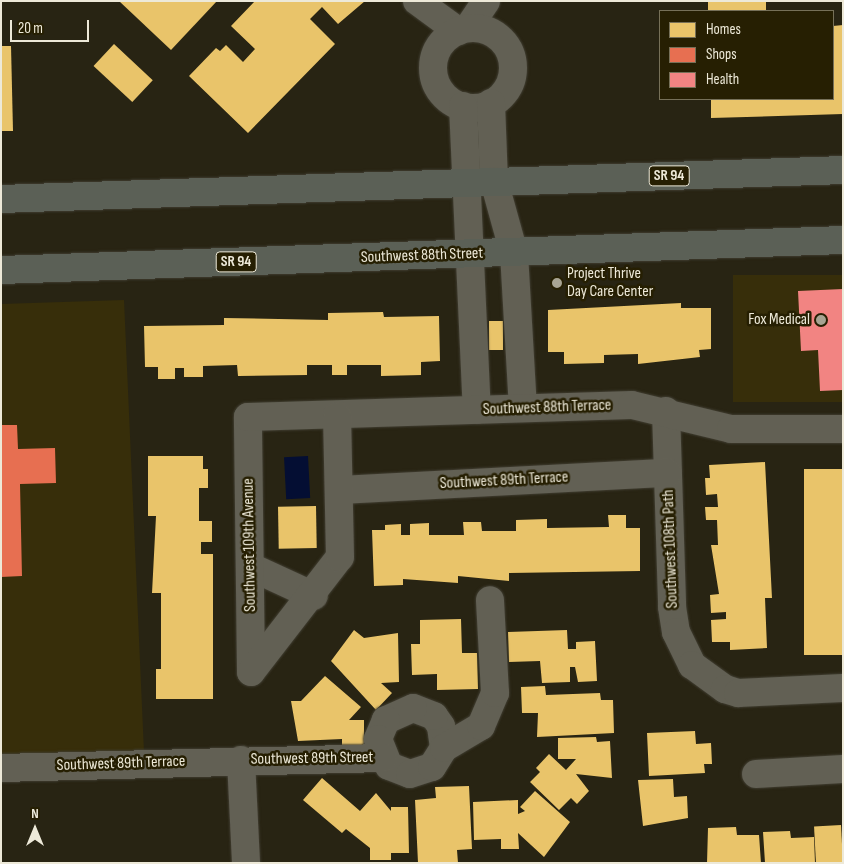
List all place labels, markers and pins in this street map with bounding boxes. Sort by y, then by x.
place label: Project Thrive Day Care Center [567,264,653,302]
marker: Project Thrive Day Care Center [551,277,563,289]
place label: Fox Medical [748,310,810,330]
marker: Fox Medical [814,313,828,327]

